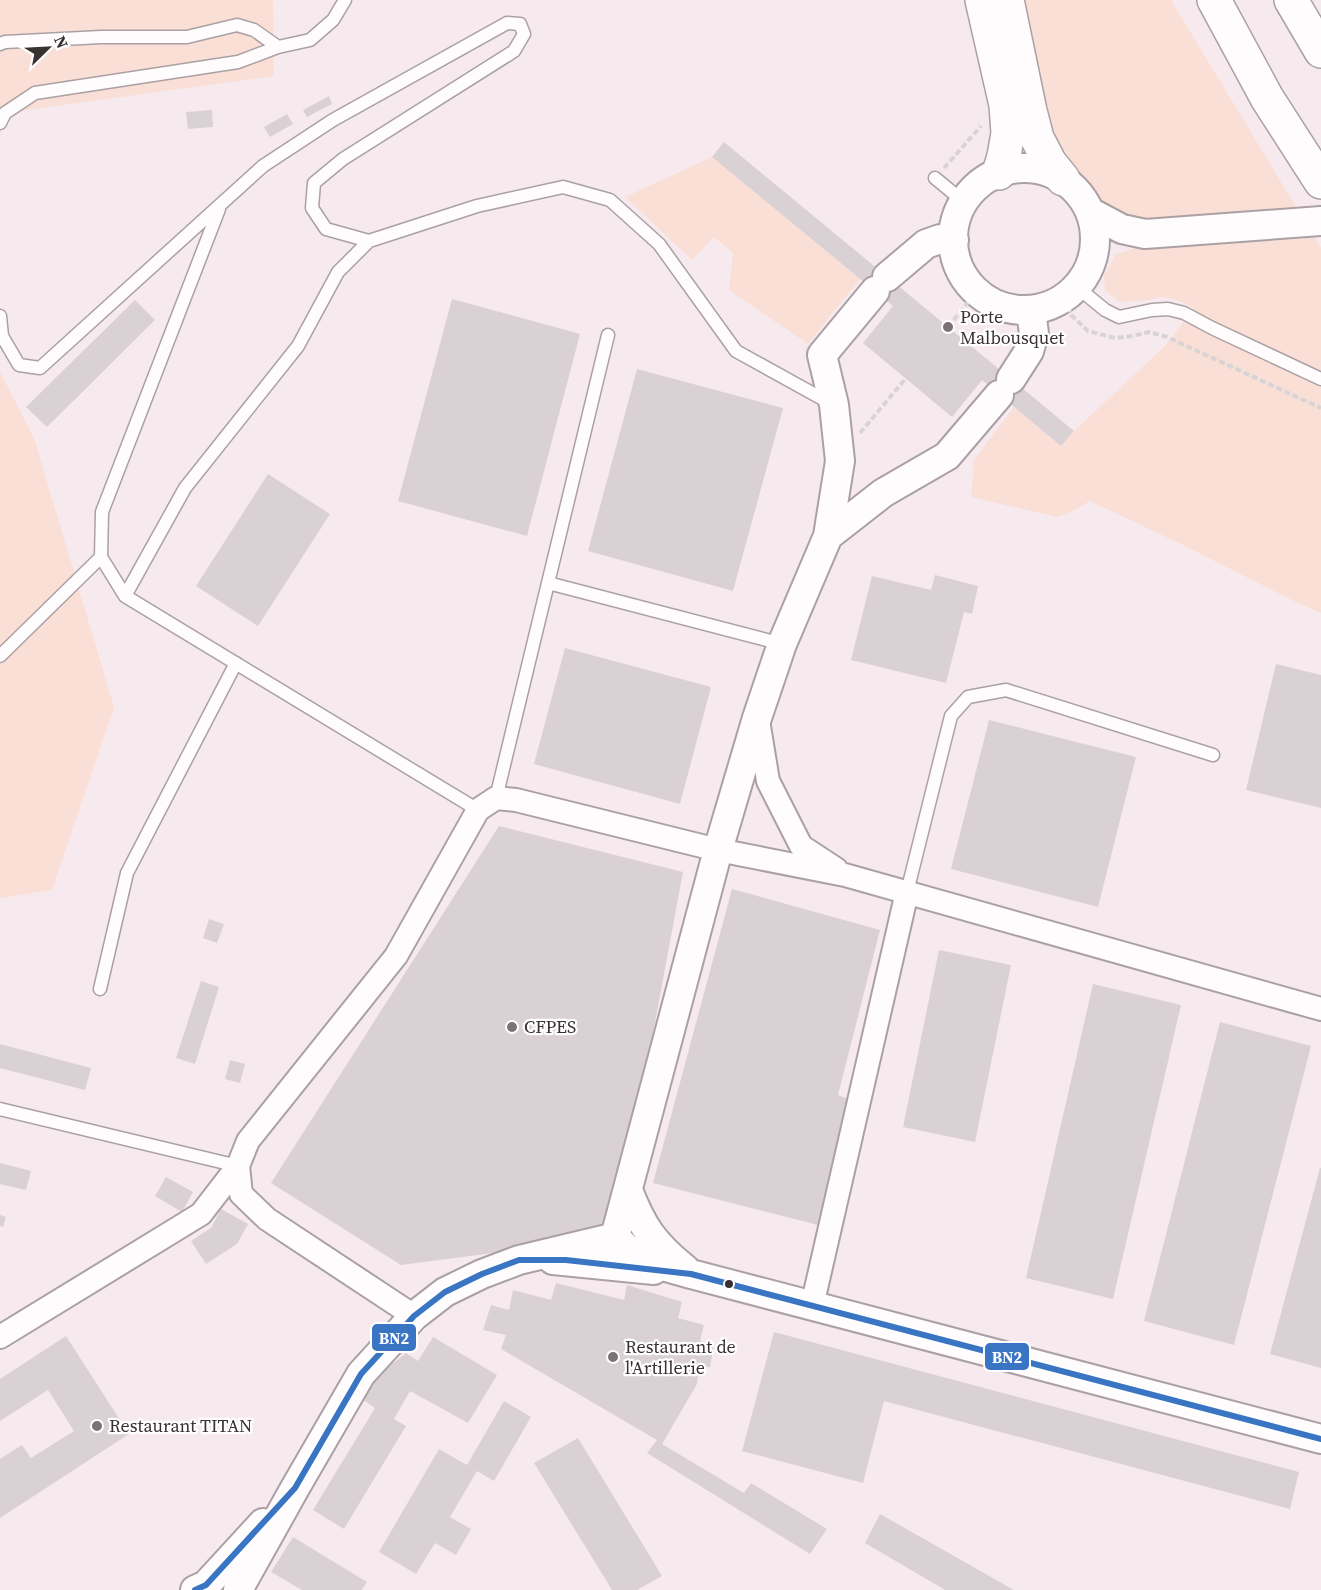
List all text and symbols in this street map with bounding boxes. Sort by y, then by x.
north arrow [18,18,78,78]
text: N [49,32,74,52]
place label: Porte Malbousquet [960,304,1064,350]
marker: Porte Malbousquet [941,320,955,334]
place label: CFPES [524,1014,576,1039]
marker: CFPES [505,1020,519,1034]
unlabelled marker [723,1278,735,1290]
line badge: BN2 [371,1323,417,1352]
text: BN2 [379,1327,410,1349]
place label: Restaurant de l'Artillerie [625,1334,736,1380]
line badge: BN2 [984,1342,1030,1371]
text: BN2 [992,1346,1023,1368]
marker: Restaurant de l'Artillerie [606,1350,620,1364]
place label: Restaurant TITAN [109,1413,252,1438]
marker: Restaurant TITAN [90,1419,104,1433]

